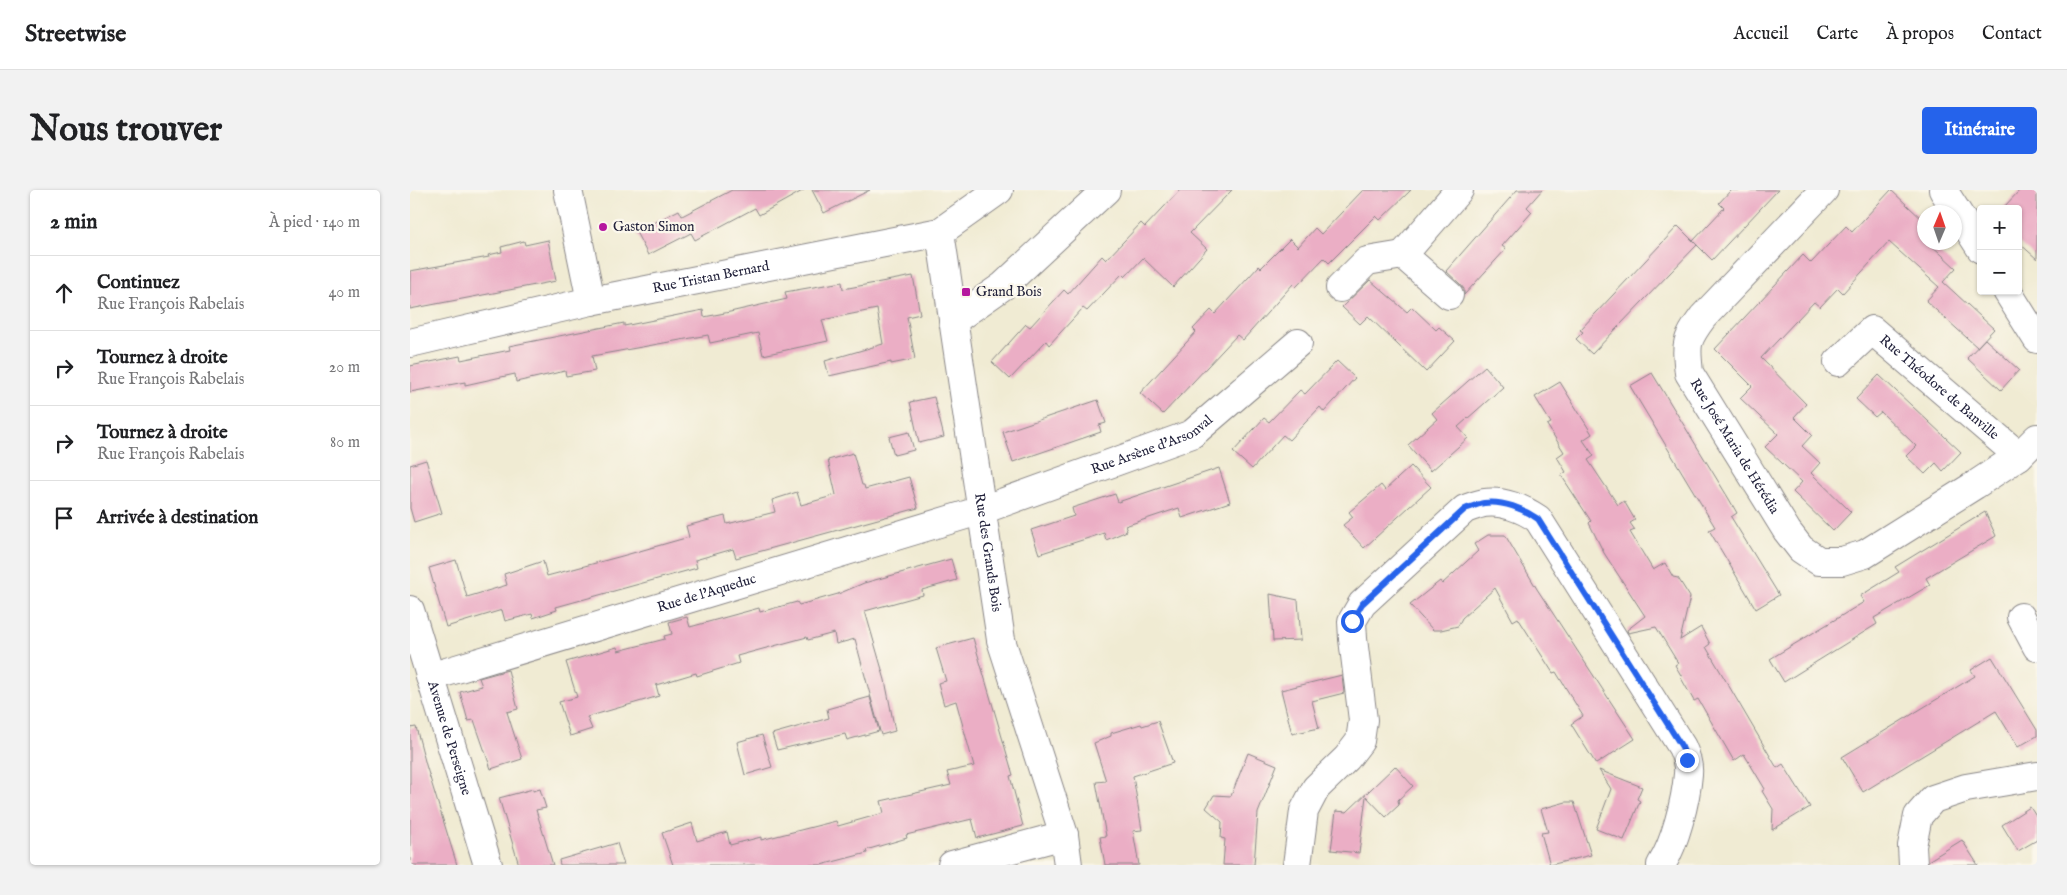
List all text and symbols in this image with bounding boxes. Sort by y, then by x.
text: Streetwise [25,19,126,50]
text: Accueil [1734,23,1789,46]
text: Carte [1817,23,1858,46]
text: À propos [1886,23,1954,46]
text: Contact [1982,23,2042,46]
button: Itinéraire [1922,107,2037,154]
text: Nous trouver [30,108,222,153]
north arrow [1917,205,1962,250]
map controls [1977,205,2022,295]
button: + [1977,205,2022,250]
text: 2 min [50,209,97,236]
text: À pied · 140 m [269,213,360,233]
place label: Gaston Simon [613,218,695,236]
marker: Gaston Simon [597,221,609,233]
button: − [1977,250,2022,295]
street label: Rue Tristan Bernard [651,257,771,298]
text: Continuez [97,271,180,295]
icon: ahead [50,279,78,307]
text: 40 m [328,283,360,303]
place label: Grand Bois [976,283,1042,301]
marker: Grand Bois [960,286,972,298]
text: Rue François Rabelais [97,295,244,315]
street label: Rue Théodore de Banville [1875,331,2003,444]
text: Tournez à droite [97,346,228,370]
icon: right [50,354,78,382]
text: 20 m [329,358,360,378]
text: Rue François Rabelais [97,370,244,390]
street label: Rue José Maria de Hérédia [1686,375,1784,518]
street label: Rue Arsène d'Arsonval [1089,411,1217,479]
text: Tournez à droite [97,421,228,445]
icon: right [50,429,78,457]
text: 80 m [330,433,360,453]
text: Rue François Rabelais [97,445,244,465]
street label: Rue des Grands Bois [970,492,1006,613]
icon: arrive [50,504,78,532]
text: Arrivée à destination [97,506,258,530]
street label: Rue de l'Aqueduc [655,570,758,617]
route start [1341,610,1364,633]
street label: Avenue de Perseigne [423,678,475,798]
route end [1676,749,1699,772]

